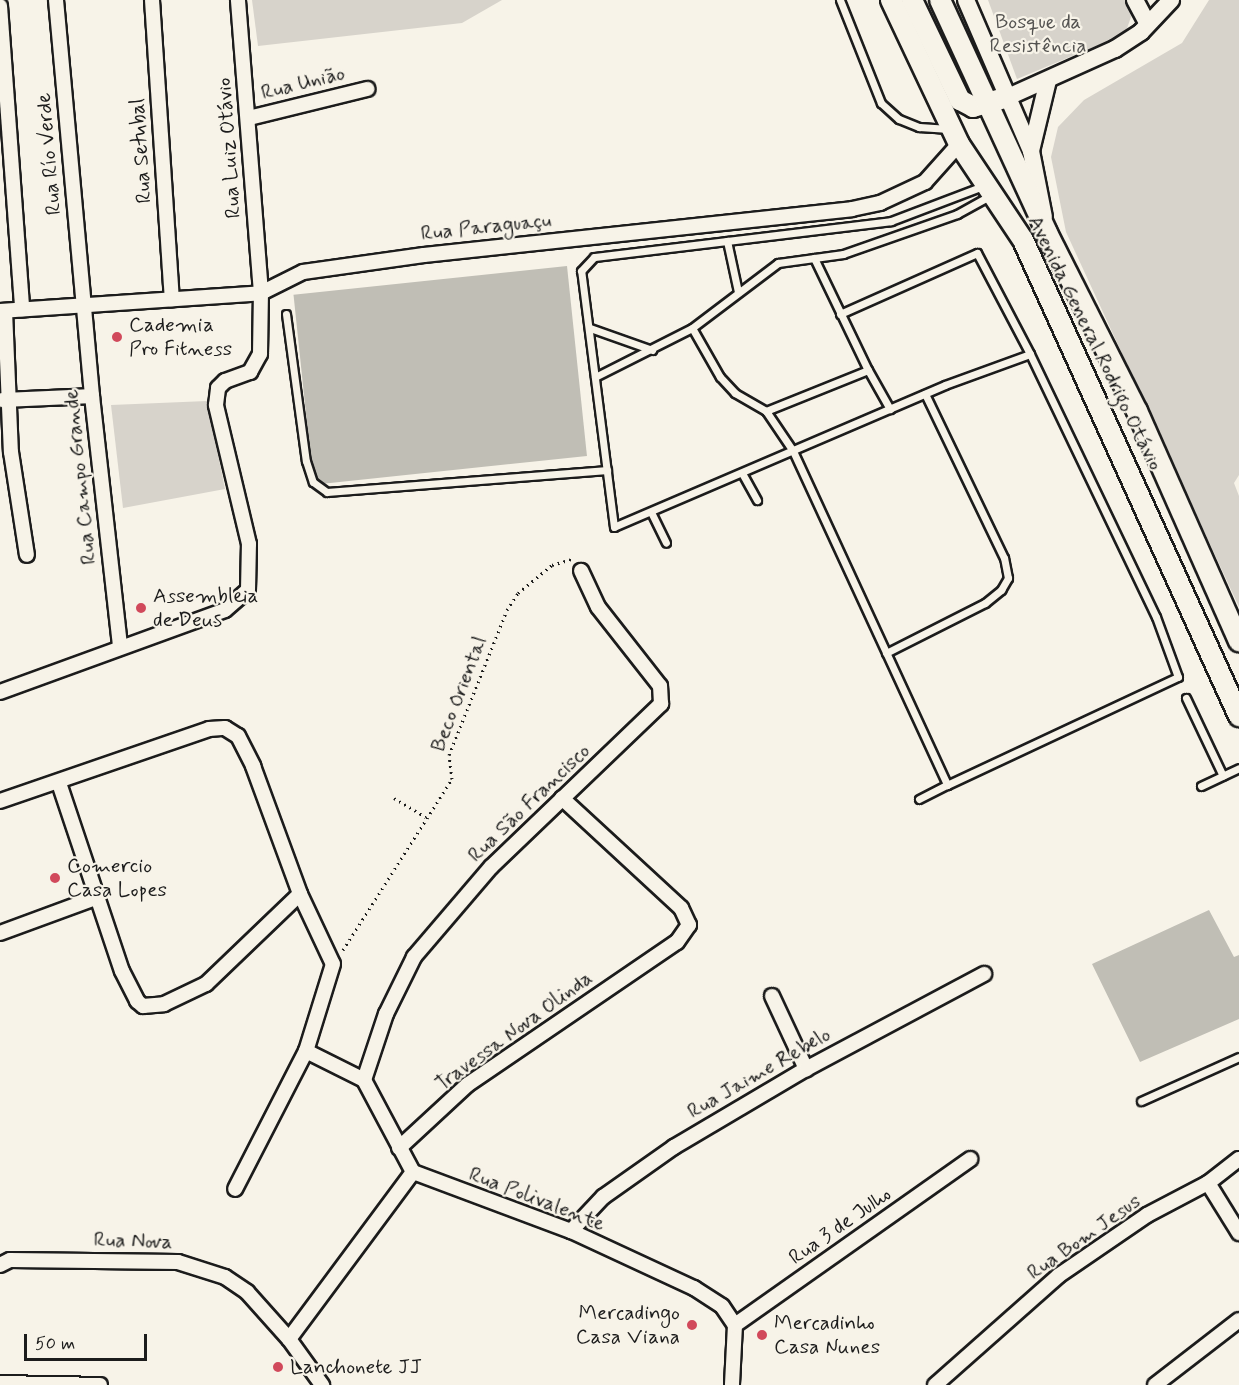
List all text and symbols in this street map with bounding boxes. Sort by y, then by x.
park label: Bosque da Resistência [989,9,1087,59]
street label: Rua União [258,60,348,106]
street label: Rua Luiz Otávio [211,77,247,219]
street label: Rua Río Verde [31,92,67,216]
street label: Rua Setubal [125,97,157,205]
street label: Rua Paraguaçu [420,208,552,246]
street label: Avenida General Rodrigo Otávio [1022,210,1168,476]
place label: Cademia Pro Fitness [129,312,232,362]
marker: Cademia Pro Fitness [110,330,124,344]
street label: Rua Campo Grande [58,389,102,565]
place label: Assembleia de Deus [153,583,258,633]
marker: Assembleia de Deus [134,601,148,615]
street label: Beco Oriental [425,633,493,755]
street label: Rua São Francisco [463,738,595,868]
place label: Comercio Casa Lopes [67,853,167,903]
marker: Comercio Casa Lopes [48,871,62,885]
street label: Travessa Nova Olinda [430,965,598,1097]
street label: Rua Jaime Rebelo [684,1023,834,1123]
street label: Rua Polivalente [466,1162,608,1236]
street label: Rua 3 de Julho [782,1180,898,1272]
street label: Rua Bom Jesus [1022,1188,1146,1286]
street label: Rua Nova [93,1227,173,1255]
place label: Mercadingo Casa Viana [577,1300,680,1350]
place label: Mercadinho Casa Nunes [774,1310,878,1360]
marker: Mercadingo Casa Viana [685,1318,699,1332]
scale bar [27,1322,150,1360]
marker: Mercadinho Casa Nunes [755,1328,769,1342]
text: 50 m [35,1332,75,1356]
place label: Lanchonete JJ [290,1354,421,1380]
marker: Lanchonete JJ [271,1360,285,1374]

